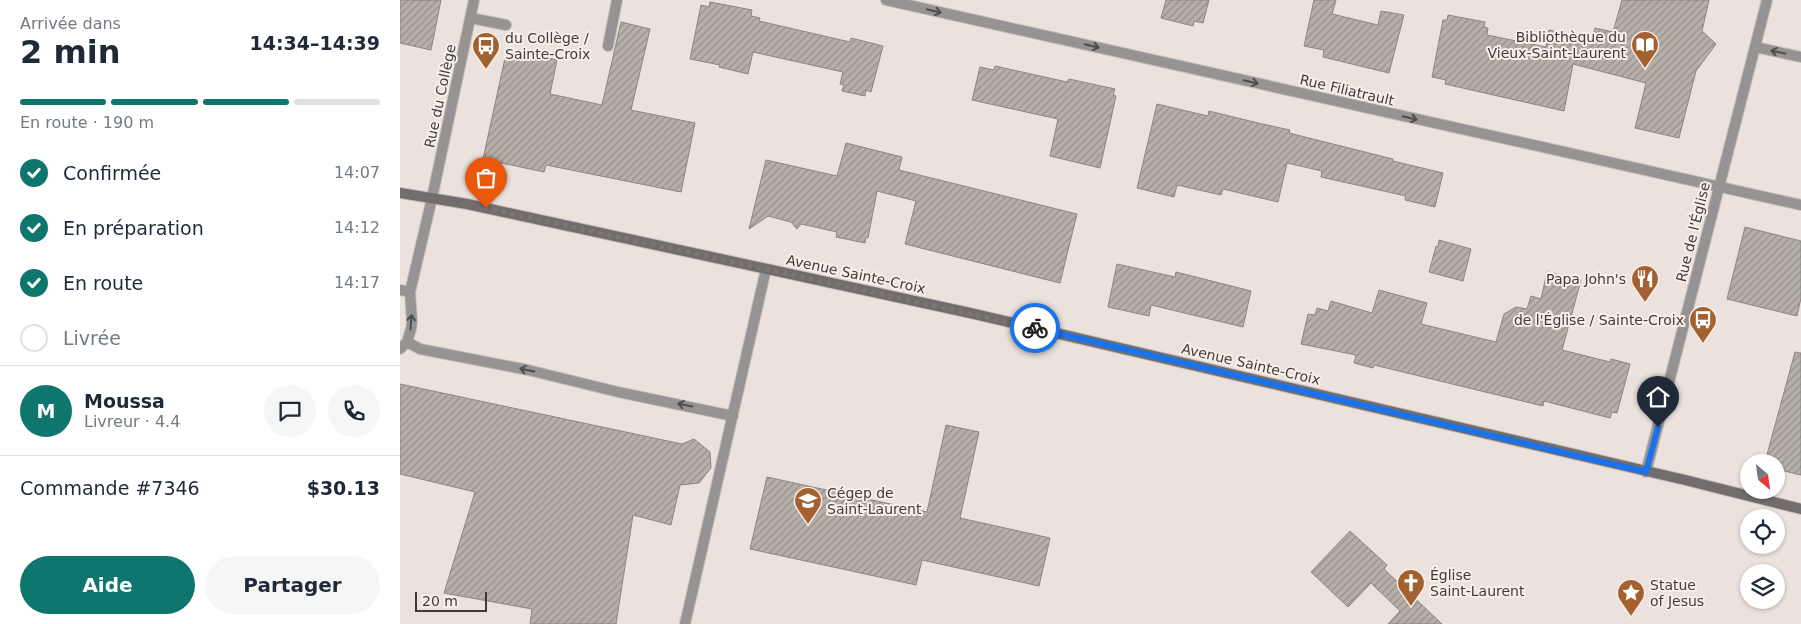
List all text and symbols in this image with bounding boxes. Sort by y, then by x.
one-way arrow [925,7,941,16]
text: Arrivée dans [20,14,121,33]
place label: Bibliothèque du Vieux-Saint-Laurent [1488,29,1627,61]
place label: du Collège / Sainte-Croix [505,30,590,62]
library icon: Bibliothèque du Vieux-Saint-Laurent [1630,30,1660,69]
bus stop icon: du Collège / Sainte-Croix [471,31,501,70]
text: 14:34–14:39 [250,32,380,54]
text: 2 min [20,33,121,71]
one-way arrow [1084,42,1100,51]
street label: Rue du Collège [421,43,459,149]
one-way arrow [1770,47,1786,56]
street label: Rue Filiatrault [1298,71,1396,109]
one-way arrow [1243,78,1259,87]
text: En route · 190 m [20,113,154,132]
one-way arrow [1401,114,1417,123]
pin [465,157,507,208]
icon: check [20,159,48,187]
text: Confirmée [63,162,161,184]
text: 14:07 [334,163,380,182]
icon: bag [472,164,500,192]
street label: Rue de l'Église [1673,181,1713,283]
icon: check [20,214,48,242]
text: En préparation [63,217,204,239]
text: 14:12 [334,218,380,237]
street label: Avenue Sainte-Croix [785,251,927,297]
restaurant icon: Papa John's [1630,264,1660,303]
icon: check [20,269,48,297]
place label: Papa John's [1546,271,1626,287]
text: En route [63,272,143,294]
text: 14:17 [334,273,380,292]
courier [1010,303,1060,353]
bus stop icon: de l'Église / Sainte-Croix [1688,305,1718,344]
place label: de l'Église / Sainte-Croix [1514,312,1684,328]
icon: bike [1021,314,1049,342]
one-way arrow [407,315,416,331]
text: Livrée [63,327,121,349]
street label: Avenue Sainte-Croix [1180,340,1322,388]
one-way arrow [519,365,535,374]
pin [1637,376,1679,427]
icon: home [1644,383,1672,411]
button: chat [264,385,316,437]
button: phone [328,385,380,437]
text: Moussa [84,390,165,412]
text: M [37,400,55,422]
one-way arrow [678,400,694,410]
text: Livreur · 4.4 [84,412,180,431]
north arrow [1740,454,1785,499]
map controls [1740,454,1785,609]
text: Commande #7346 [20,477,200,499]
text: $30.13 [307,477,380,499]
place label: Cégep de Saint-Laurent [827,485,922,517]
school or university icon: Cégep de Saint-Laurent [793,486,823,525]
button: locate [1740,509,1785,554]
button: Aide [20,556,195,614]
button: Partager [205,556,380,614]
button: layers [1740,564,1785,609]
place label: Église Saint-Laurent [1430,567,1525,599]
church icon: Église Saint-Laurent [1396,568,1426,607]
place label: Statue of Jesus [1650,577,1704,609]
place icon: Statue of Jesus [1616,578,1646,617]
scale bar [415,589,488,612]
text: 20 m [422,593,458,609]

